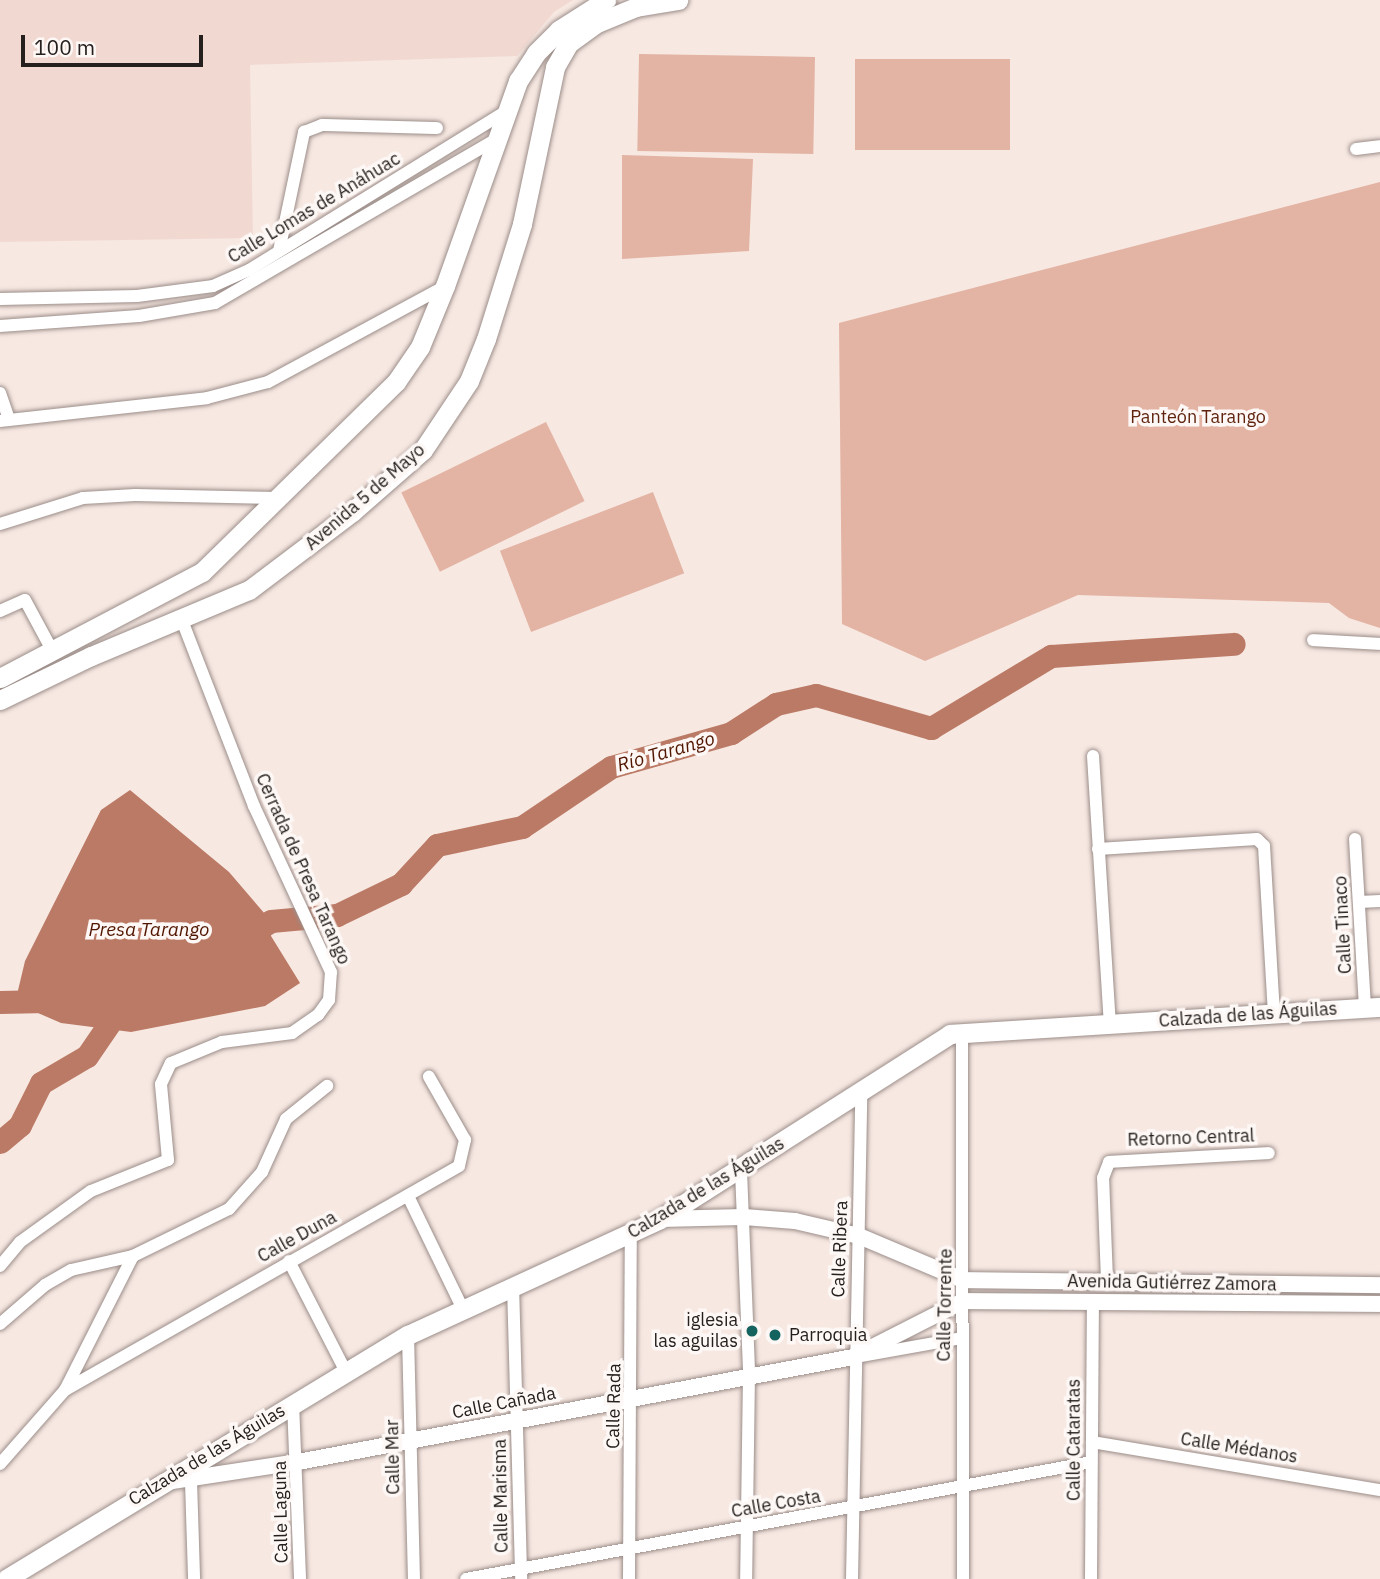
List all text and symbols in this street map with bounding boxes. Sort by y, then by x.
scale bar [24,21,206,65]
text: 100 m [34,33,95,61]
street label: Calle Lomas de Anáhuac [224,148,404,268]
park label: Panteón Tarango [1130,406,1266,428]
street label: Avenida 5 de Mayo [301,439,429,555]
water label: Río Tarango [614,727,718,777]
street label: Cerrada de Presa Tarango [251,770,355,968]
street label: Calle Tinaco [1330,875,1356,975]
water label: Presa Tarango [88,919,210,941]
street label: Calzada de las Águilas [1158,998,1338,1032]
street label: Retorno Central [1127,1125,1255,1151]
street label: Calzada de las Águilas [624,1133,788,1243]
street label: Calle Ribera [828,1200,852,1298]
street label: Calle Duna [254,1207,340,1267]
street label: Calle Torrente [933,1248,957,1362]
street label: Avenida Gutiérrez Zamora [1067,1270,1277,1296]
place label: iglesia las aguilas [653,1310,738,1352]
marker: iglesia las aguilas [744,1323,760,1339]
place label: Parroquia [789,1324,867,1346]
marker: Parroquia [767,1327,783,1343]
street label: Calle Rada [602,1363,626,1449]
street label: Calle Cataratas [1063,1379,1085,1501]
street label: Calle Cañada [450,1382,558,1424]
street label: Calzada de las Águilas [125,1400,289,1510]
street label: Calle Mar [382,1419,404,1495]
street label: Calle Médanos [1179,1428,1299,1468]
street label: Calle Marisma [489,1439,513,1553]
street label: Calle Laguna [269,1460,293,1564]
street label: Calle Costa [730,1486,822,1522]

